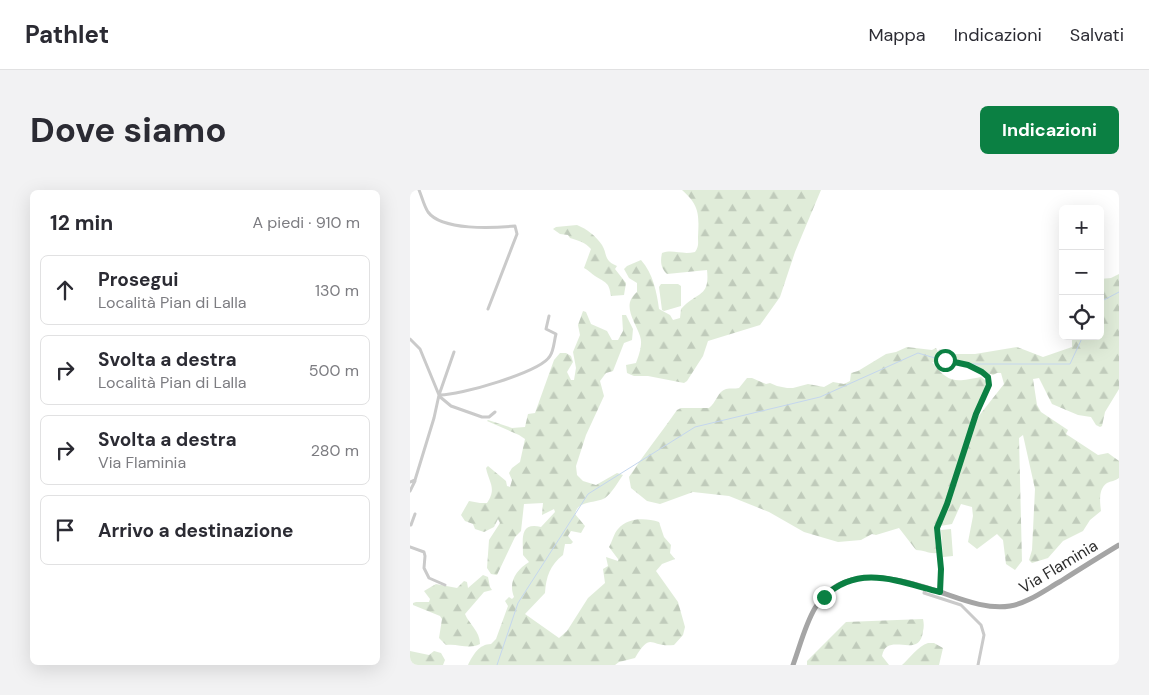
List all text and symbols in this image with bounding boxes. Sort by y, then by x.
text: Pathlet [25,19,109,50]
text: Mappa [868,23,926,47]
text: Indicazioni [954,23,1042,47]
text: Salvati [1070,23,1124,47]
button: Indicazioni [980,106,1119,154]
text: Dove siamo [30,107,227,153]
map controls [1059,205,1104,340]
button: + [1059,205,1104,250]
text: 12 min [50,209,113,237]
text: A piedi · 910 m [252,212,360,233]
button: − [1059,250,1104,295]
text: Prosegui [98,267,178,292]
icon: ahead [51,276,79,304]
text: 130 m [315,280,359,301]
text: Località Pian di Lalla [98,292,246,313]
button: locate [1059,295,1104,340]
text: Svolta a destra [98,347,237,372]
route start [934,349,957,372]
icon: right [51,356,79,384]
text: 500 m [309,360,359,381]
text: Località Pian di Lalla [98,372,246,393]
text: Svolta a destra [98,427,237,452]
icon: right [51,436,79,464]
text: 280 m [311,440,359,461]
text: Via Flaminia [98,452,186,473]
icon: arrive [51,516,79,544]
text: Arrivo a destinazione [98,518,293,543]
street label: Via Flaminia [1015,535,1101,598]
route end [813,586,836,609]

